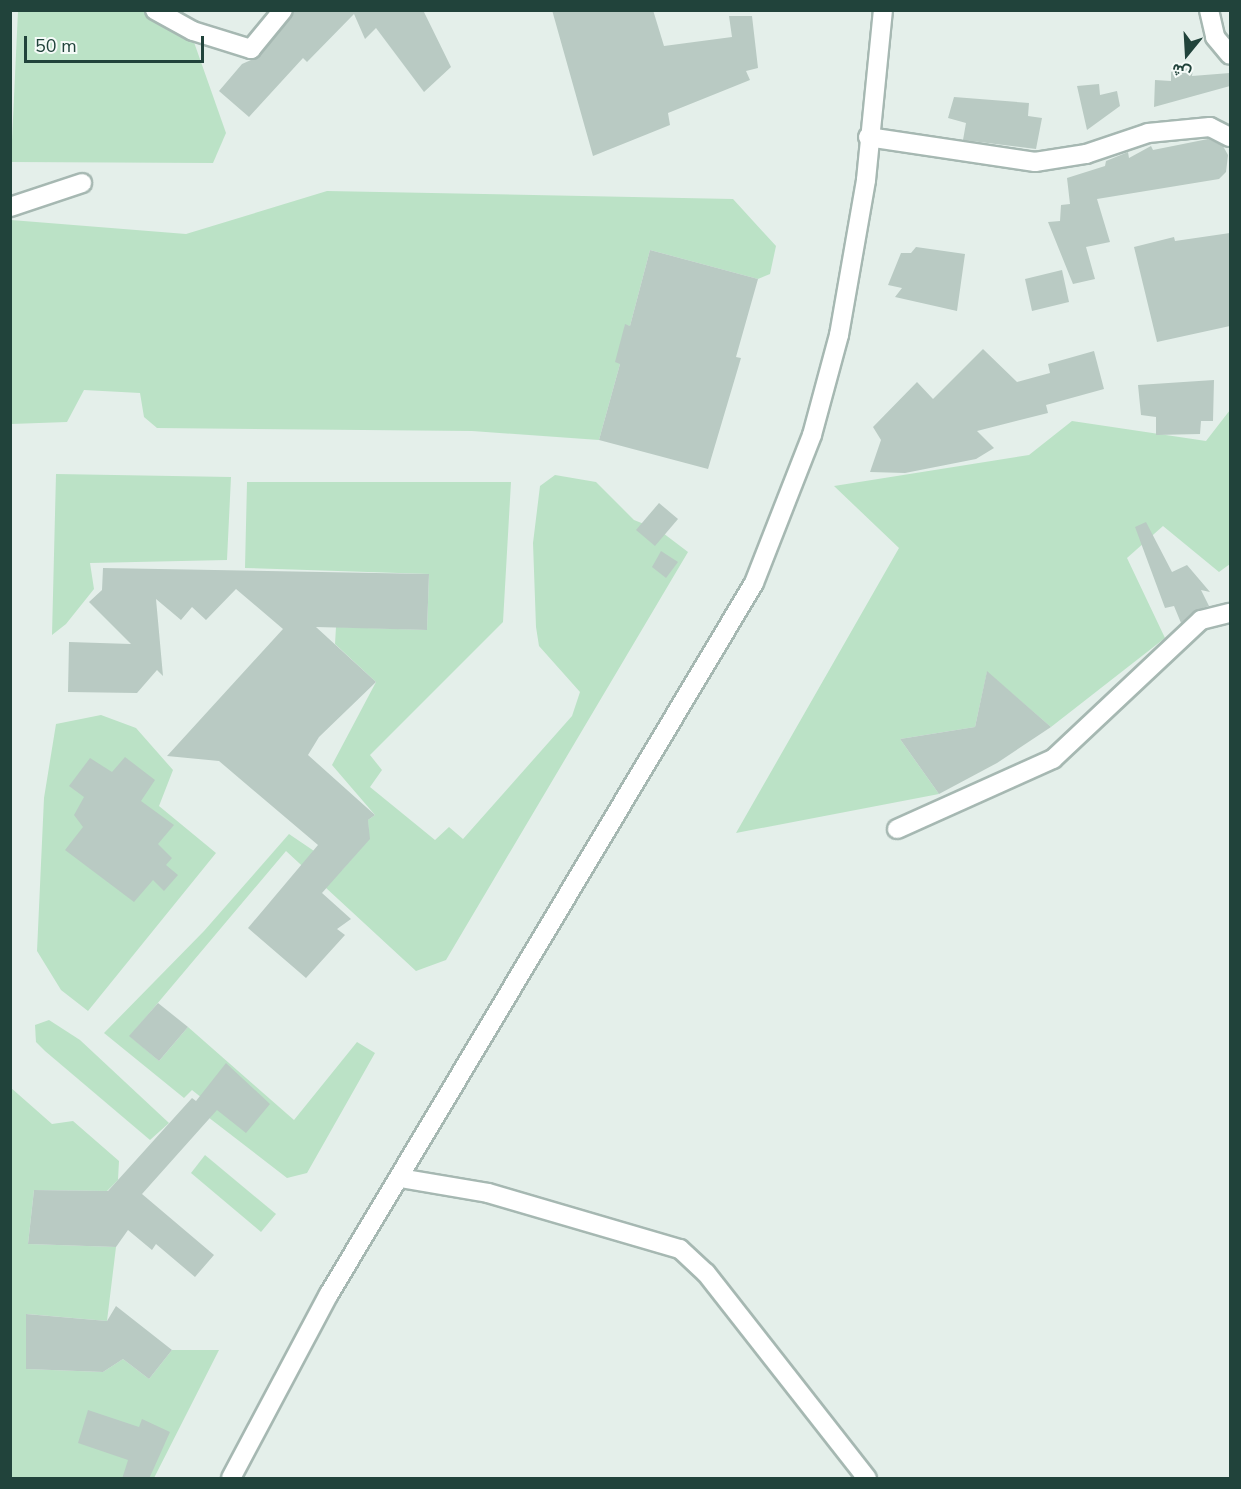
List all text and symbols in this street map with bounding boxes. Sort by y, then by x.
scale bar [27,24,207,62]
north arrow [1157,24,1217,84]
text: 50 m [35,34,77,58]
text: ش [1169,58,1194,85]

